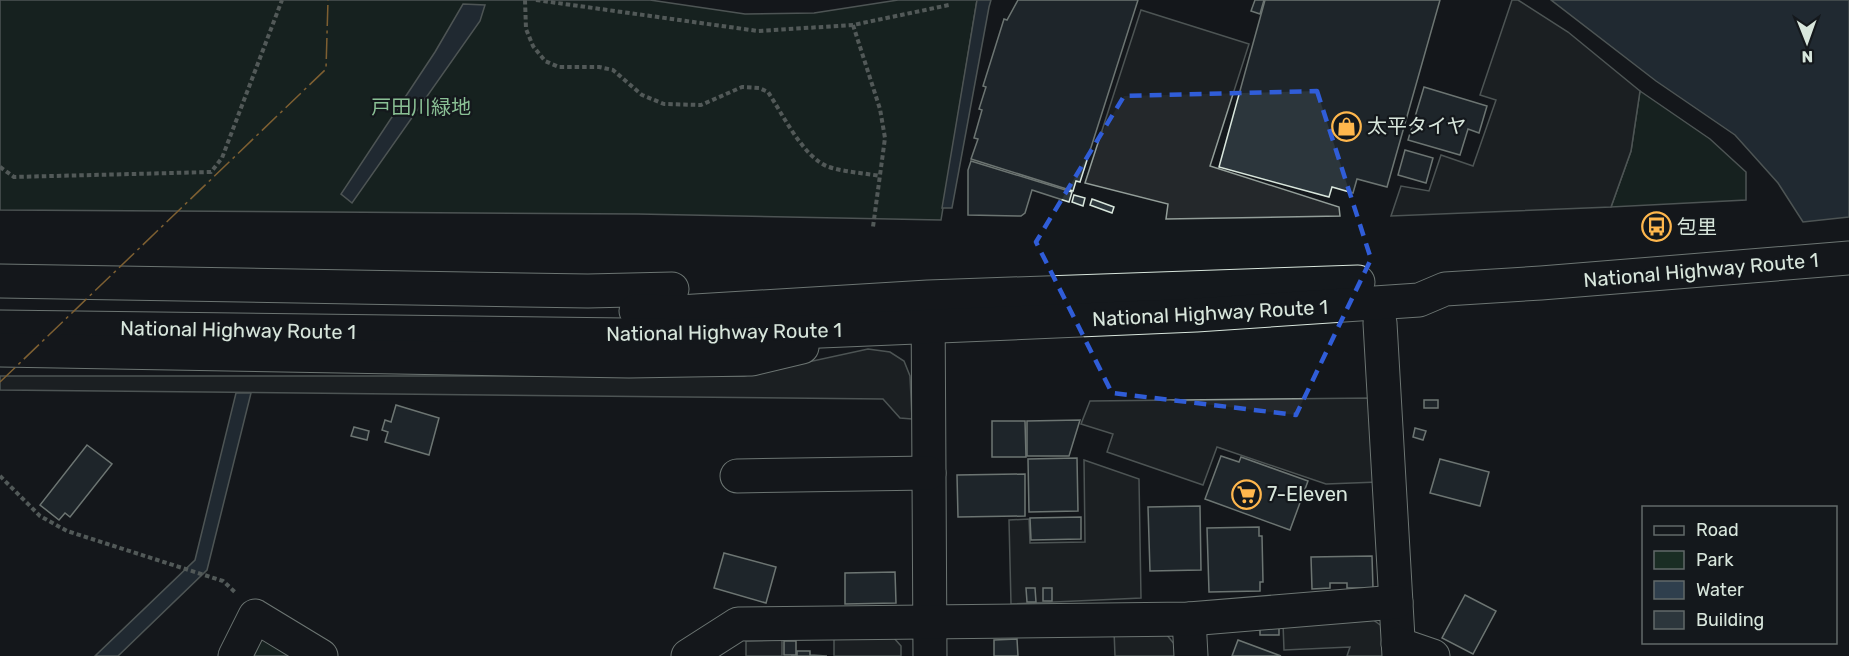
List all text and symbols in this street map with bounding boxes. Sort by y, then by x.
north arrow [1777,12,1837,72]
text: N [1801,47,1813,66]
park label: 戸田川緑地 [371,95,471,119]
shop icon: 太平タイヤ [1330,110,1362,142]
place label: 太平タイヤ [1367,114,1466,138]
bus stop icon: 包里 [1640,211,1672,243]
place label: 包里 [1677,215,1717,239]
street label: National Highway Route 1 [1582,248,1820,292]
street label: National Highway Route 1 [1092,295,1328,331]
street label: National Highway Route 1 [120,316,356,344]
street label: National Highway Route 1 [606,318,842,346]
supermarket icon: 7-Eleven [1230,478,1262,510]
place label: 7-Eleven [1267,482,1348,506]
legend [1642,506,1837,644]
text: Road [1696,519,1739,541]
text: Park [1696,549,1734,571]
text: Water [1696,579,1744,601]
text: Building [1696,609,1764,631]

